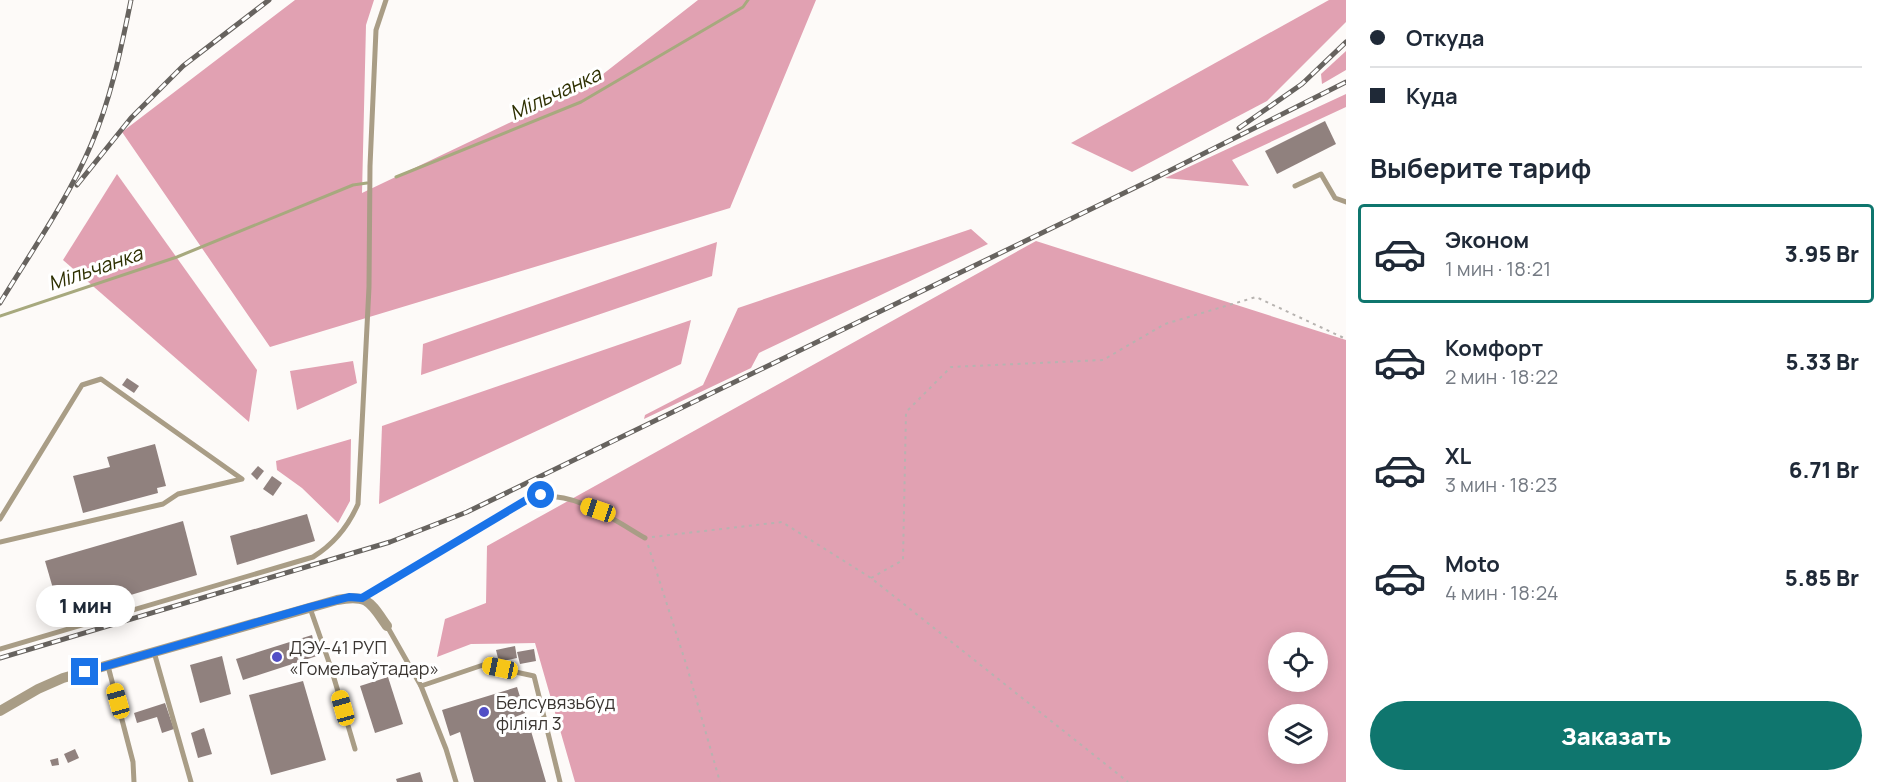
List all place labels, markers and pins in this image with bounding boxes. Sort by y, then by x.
place label: ДЭУ-41 РУП «Гомельаўтадар» [289,635,439,680]
marker: ДЭУ-41 РУП «Гомельаўтадар» [270,650,284,664]
place label: Белсувязьбуд філіял 3 [496,690,615,735]
marker: Белсувязьбуд філіял 3 [477,705,491,719]

